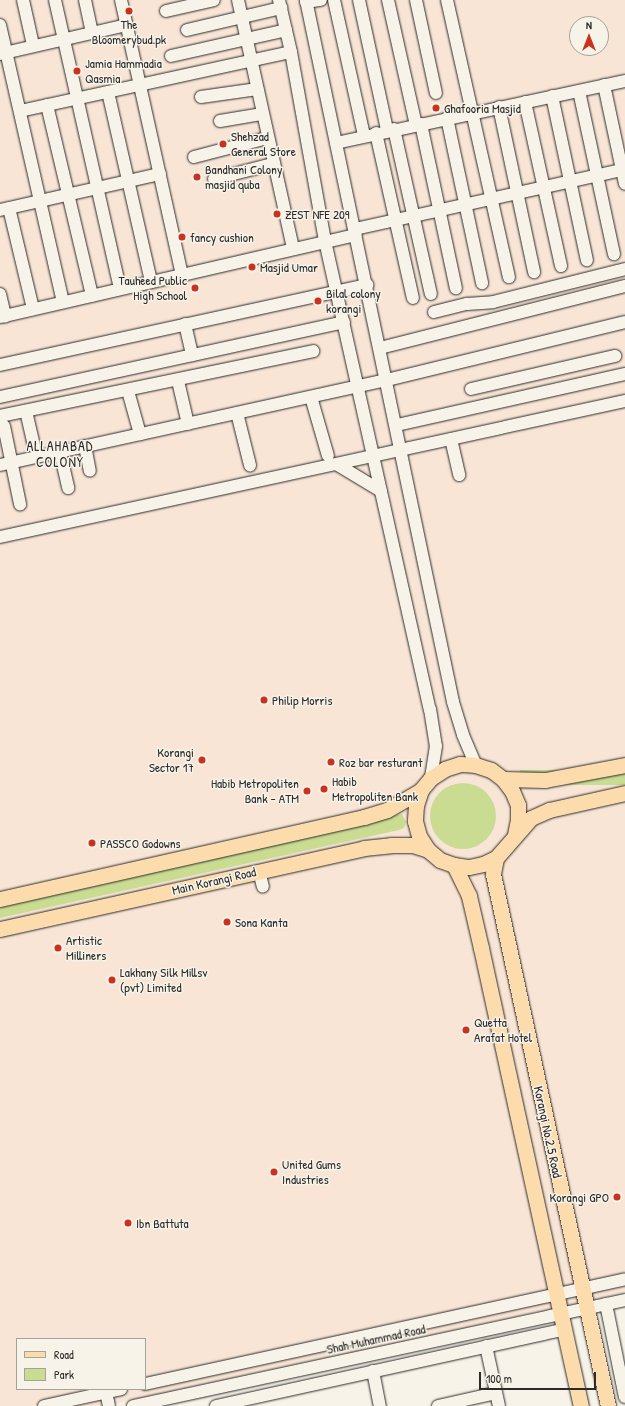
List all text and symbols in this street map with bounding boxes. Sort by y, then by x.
marker: The Bloomerybud.pk [124,6,134,16]
north arrow [569,16,609,56]
place label: The Bloomerybud.pk [92,17,166,48]
text: N [586,18,592,32]
place label: Jamia Hammadia Qasmia [85,56,162,87]
marker: Jamia Hammadia Qasmia [72,66,82,76]
place label: Ghafooria Masjid [444,100,521,116]
marker: Ghafooria Masjid [431,103,441,113]
place label: Shehzad General Store [231,129,296,160]
marker: Shehzad General Store [218,139,228,149]
place label: Bandhani Colony masjid quba [205,162,282,193]
marker: Bandhani Colony masjid quba [192,172,202,182]
place label: ZEST NFE 209 [285,206,350,222]
marker: ZEST NFE 209 [272,209,282,219]
place label: fancy cushion [190,229,254,245]
marker: fancy cushion [177,232,187,242]
place label: Masjid Umar [260,259,318,275]
marker: Masjid Umar [247,262,257,272]
place label: Tauheed Public High School [119,273,187,304]
marker: Tauheed Public High School [190,283,200,293]
place label: Bilal colony korangi [326,286,381,317]
marker: Bilal colony korangi [313,296,323,306]
district label: ALLAHABAD COLONY [26,438,94,470]
place label: Philip Morris [272,692,332,708]
marker: Philip Morris [259,695,269,705]
place label: Korangi Sector 17 [149,745,194,776]
place label: Roz bar resturant [339,754,422,770]
marker: Korangi Sector 17 [197,755,207,765]
marker: Roz bar resturant [326,757,336,767]
place label: Habib Metropoliten Bank [332,774,418,805]
place label: Habib Metropoliten Bank - ATM [211,776,299,807]
marker: Habib Metropoliten Bank [319,784,329,794]
marker: Habib Metropoliten Bank - ATM [302,786,312,796]
place label: PASSCO Godowns [100,835,181,851]
marker: PASSCO Godowns [87,838,97,848]
street label: Main Korangi Road [171,864,257,898]
place label: Sona Kanta [235,914,288,930]
marker: Sona Kanta [222,917,232,927]
place label: Artistic Milliners [66,933,106,964]
marker: Artistic Milliners [53,943,63,953]
place label: Lakhany Silk Millsv (pvt) Limited [120,965,207,996]
marker: Lakhany Silk Millsv (pvt) Limited [107,975,117,985]
place label: Quetta Arafat Hotel [474,1015,532,1046]
marker: Quetta Arafat Hotel [461,1025,471,1035]
street label: Korangi No.2.5 Road [531,1085,565,1179]
place label: United Gums Industries [282,1157,341,1188]
marker: United Gums Industries [269,1167,279,1177]
place label: Korangi GPO [550,1189,609,1205]
marker: Korangi GPO [612,1192,622,1202]
place label: Ibn Battuta [136,1215,189,1231]
marker: Ibn Battuta [123,1218,133,1228]
street label: Shah Muhammad Road [325,1321,427,1357]
legend [16,1338,146,1390]
text: Road [54,1346,74,1363]
scale bar [481,1364,598,1390]
text: Park [54,1366,74,1383]
text: 100 m [486,1370,512,1387]

